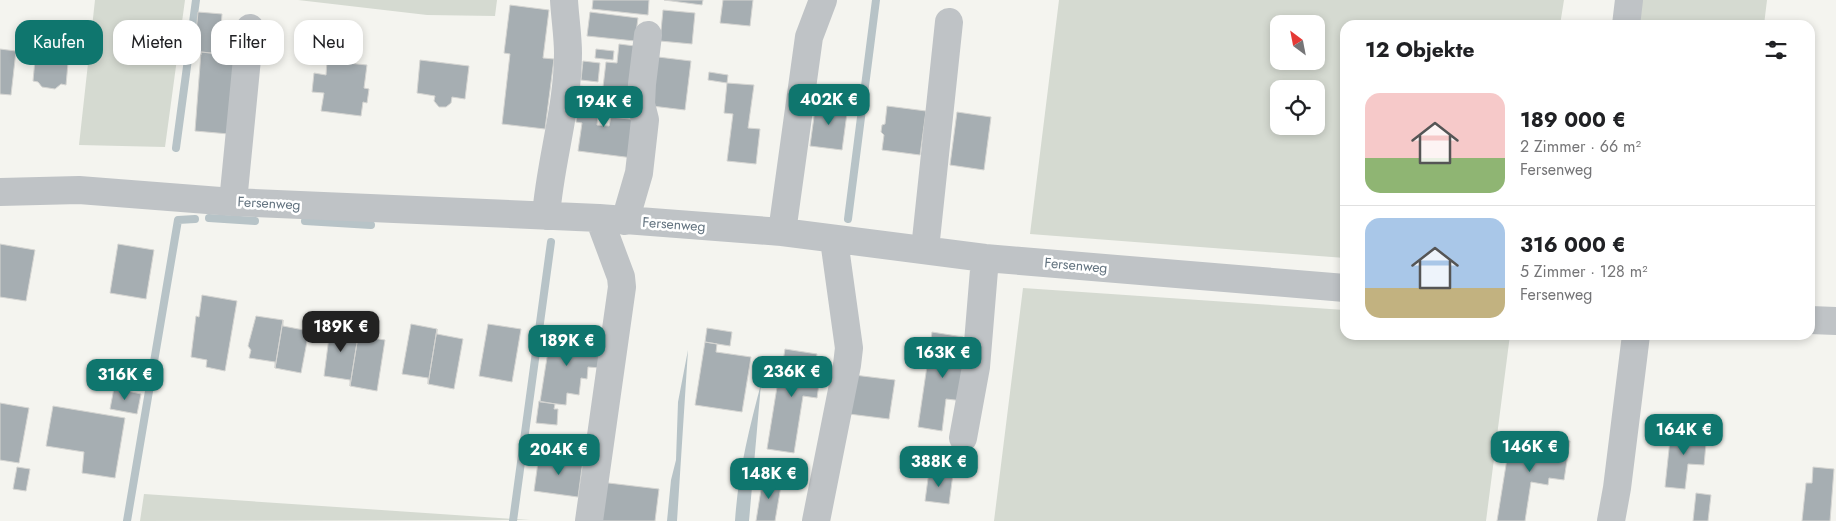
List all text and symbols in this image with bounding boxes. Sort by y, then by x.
north arrow [1270,15,1325,70]
map controls [1270,15,1325,135]
chip: Kaufen [15,20,103,65]
chip: Mieten [113,20,201,65]
chip: Filter [211,20,284,65]
chip: Neu [294,20,363,65]
text: 12 Objekte [1365,35,1475,65]
icon: filters [1762,36,1790,64]
button: locate [1270,80,1325,135]
pin: 402K € [788,84,870,126]
pin: 194K € [563,86,645,128]
text: 402K € [800,88,858,111]
text: 194K € [576,90,632,113]
text: 189 000 € [1520,105,1626,135]
icon: home [1405,113,1465,173]
text: 2 Zimmer · 66 m² [1520,135,1641,158]
text: Fersenweg [1520,158,1592,181]
street label: Fersenweg [237,191,301,215]
street label: Fersenweg [642,212,706,236]
text: 316 000 € [1520,230,1626,260]
icon: home [1405,238,1465,298]
street label: Fersenweg [1044,252,1108,278]
text: 5 Zimmer · 128 m² [1520,260,1648,283]
text: Fersenweg [1520,283,1592,306]
pin: 189K € [300,310,382,353]
text: 189K € [313,315,369,338]
pin: 189K € [526,324,608,367]
text: 189K € [539,329,595,352]
pin: 163K € [902,336,984,379]
text: 163K € [915,341,971,364]
pin: 236K € [751,356,833,398]
pin: 316K € [84,358,166,401]
text: 236K € [763,360,821,383]
text: 316K € [97,363,153,386]
pin: 164K € [1643,414,1725,456]
text: 164K € [1656,418,1712,441]
pin: 146K € [1489,430,1571,473]
pin: 204K € [518,434,600,476]
text: 146K € [1502,435,1558,458]
text: 204K € [530,438,588,461]
pin: 388K € [898,446,980,488]
text: 388K € [911,450,967,473]
pin: 148K € [728,458,810,500]
text: 148K € [741,462,797,485]

